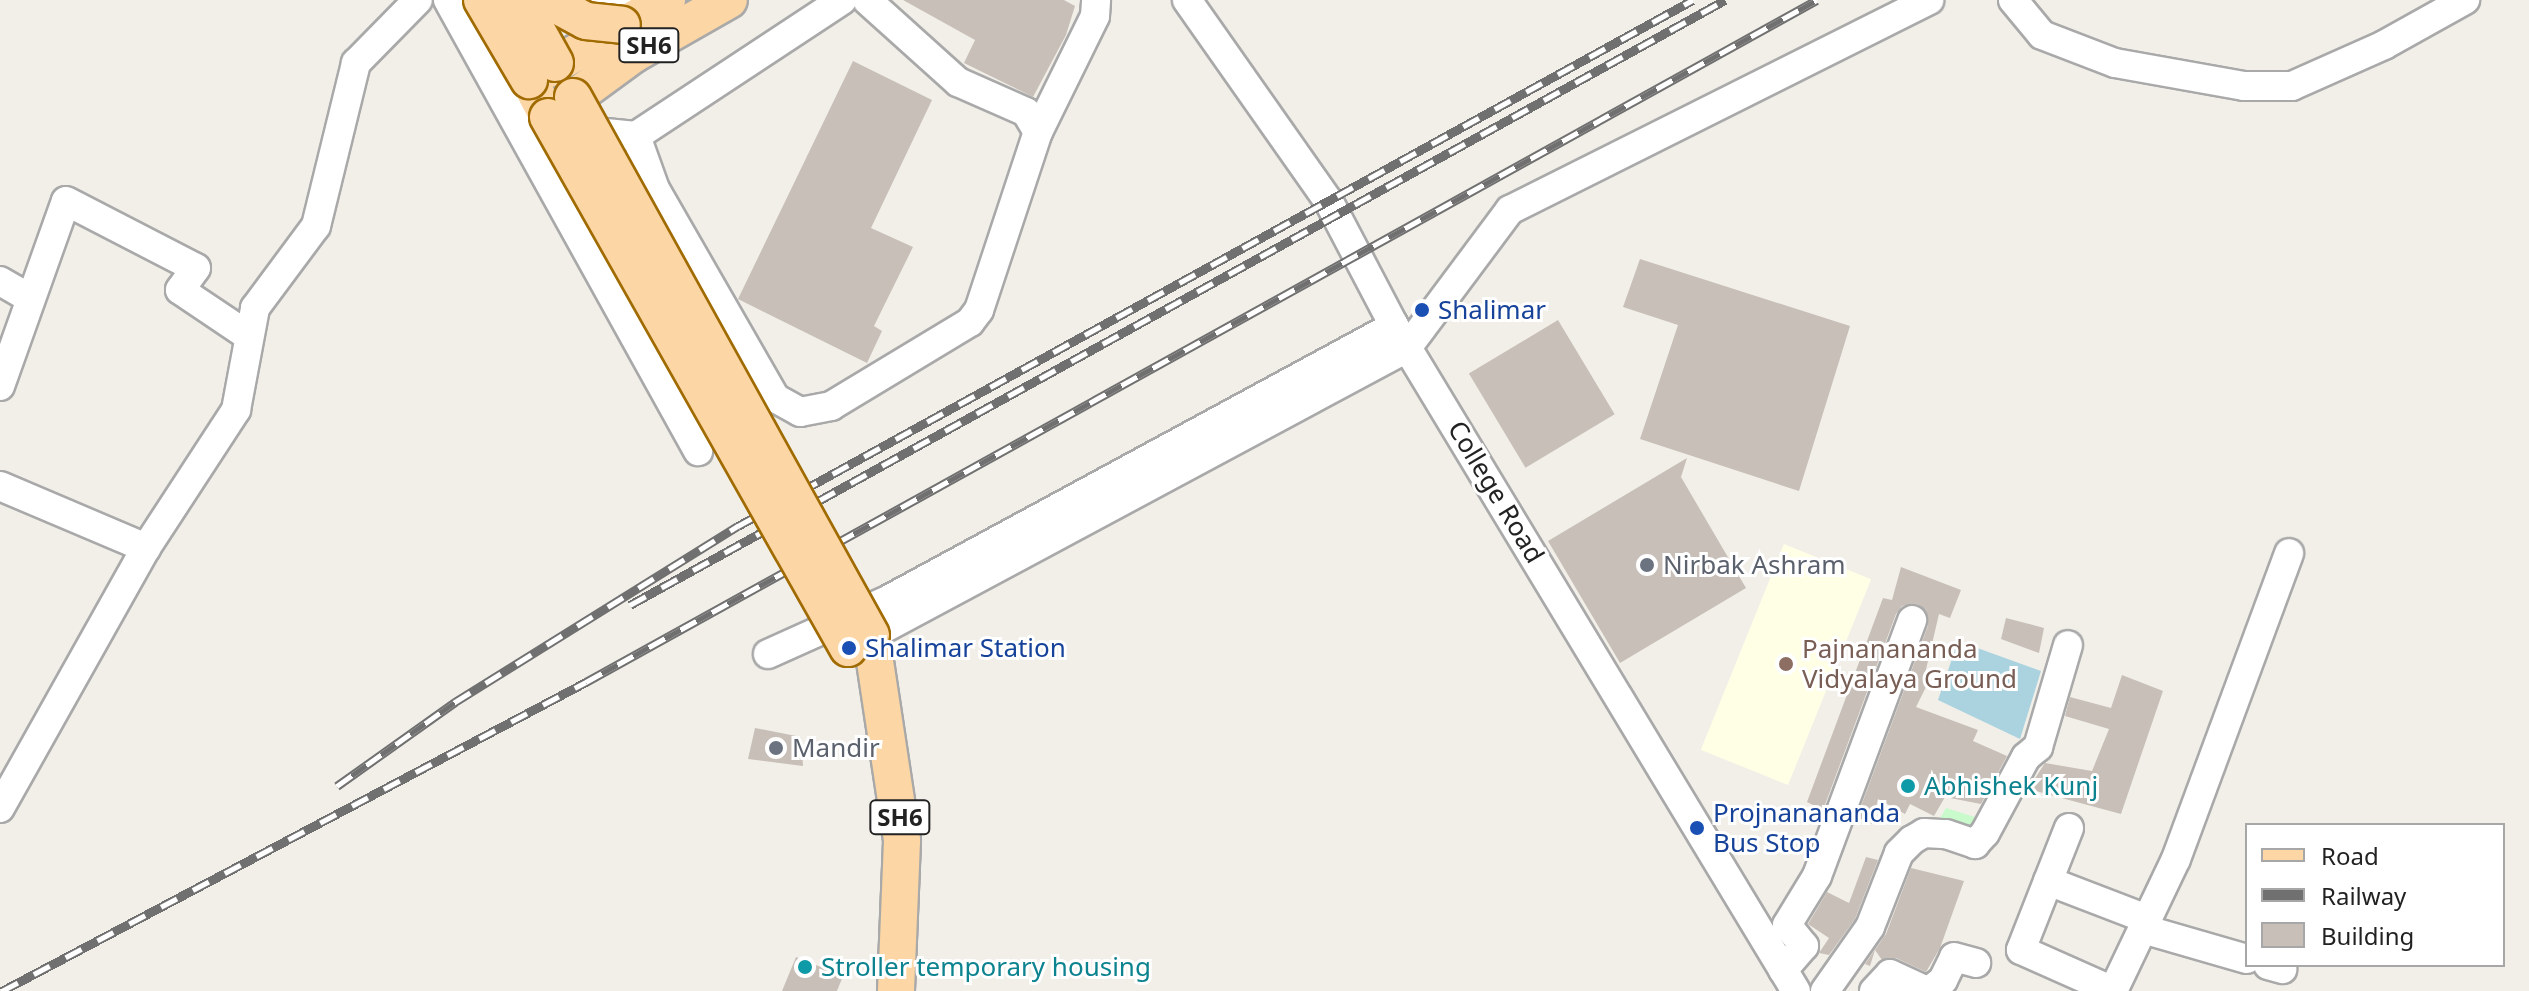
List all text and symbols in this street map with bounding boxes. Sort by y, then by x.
road number: SH6 [617,25,681,65]
place label: Shalimar [1438,294,1546,326]
marker: Shalimar [1413,301,1431,319]
street label: College Road [1441,415,1551,569]
place label: Nirbak Ashram [1663,549,1846,581]
marker: Nirbak Ashram [1638,556,1656,574]
place label: Shalimar Station [865,632,1066,664]
place label: Pajnanananda Vidyalaya Ground [1802,633,2017,694]
marker: Shalimar Station [840,639,858,657]
marker: Pajnanananda Vidyalaya Ground [1777,655,1795,673]
place label: Mandir [792,732,880,764]
marker: Mandir [767,739,785,757]
place label: Abhishek Kunj [1924,770,2098,802]
marker: Abhishek Kunj [1899,777,1917,795]
road number: SH6 [868,797,932,837]
place label: Projnanananda Bus Stop [1713,797,1900,858]
marker: Projnanananda Bus Stop [1688,819,1706,837]
legend [2245,823,2505,967]
text: Road [2321,839,2379,872]
text: Railway [2321,879,2406,912]
text: Building [2321,919,2414,952]
place label: Stroller temporary housing [821,951,1151,983]
marker: Stroller temporary housing [796,958,814,976]

